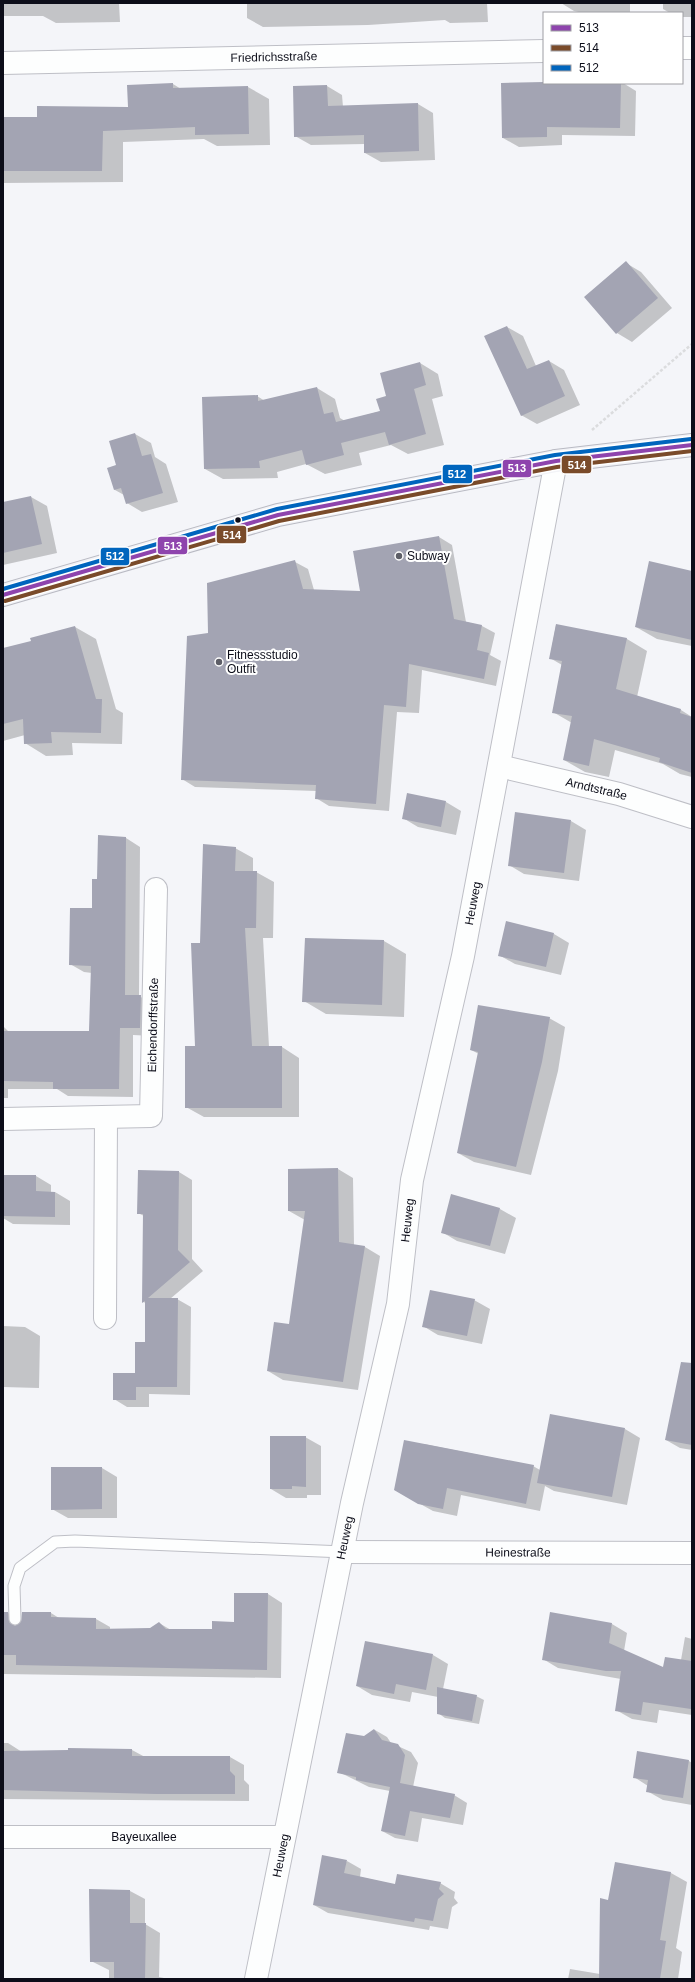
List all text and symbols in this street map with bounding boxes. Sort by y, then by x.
legend [543,12,683,84]
text: 513 [579,21,599,35]
text: 514 [579,41,599,55]
street label: Friedrichsstraße [230,49,318,65]
text: 512 [579,61,599,75]
line badge: 514 [561,455,592,474]
line badge: 513 [502,459,532,478]
text: 514 [568,459,587,471]
text: 513 [508,462,526,474]
line badge: 512 [442,464,473,484]
text: 512 [448,468,466,480]
unlabelled marker [233,515,243,525]
line badge: 514 [216,525,247,544]
text: 514 [223,529,242,541]
line badge: 513 [157,536,188,555]
text: 513 [164,540,182,552]
line badge: 512 [100,547,130,566]
place label: Subway [407,549,450,563]
text: 512 [106,550,124,562]
marker: Subway [394,551,404,561]
place label: Fitnessstudio Outfit [227,648,298,676]
marker: Fitnessstudio Outfit [214,657,224,667]
street label: Arndtstraße [564,775,629,803]
street label: Heuweg [462,880,484,926]
street label: Eichendorffstraße [145,977,161,1073]
street label: Heuweg [398,1198,417,1243]
street label: Heuweg [334,1515,356,1561]
street label: Heinestraße [485,1545,551,1560]
street label: Bayeuxallee [111,1830,177,1844]
street label: Heuweg [270,1832,292,1878]

